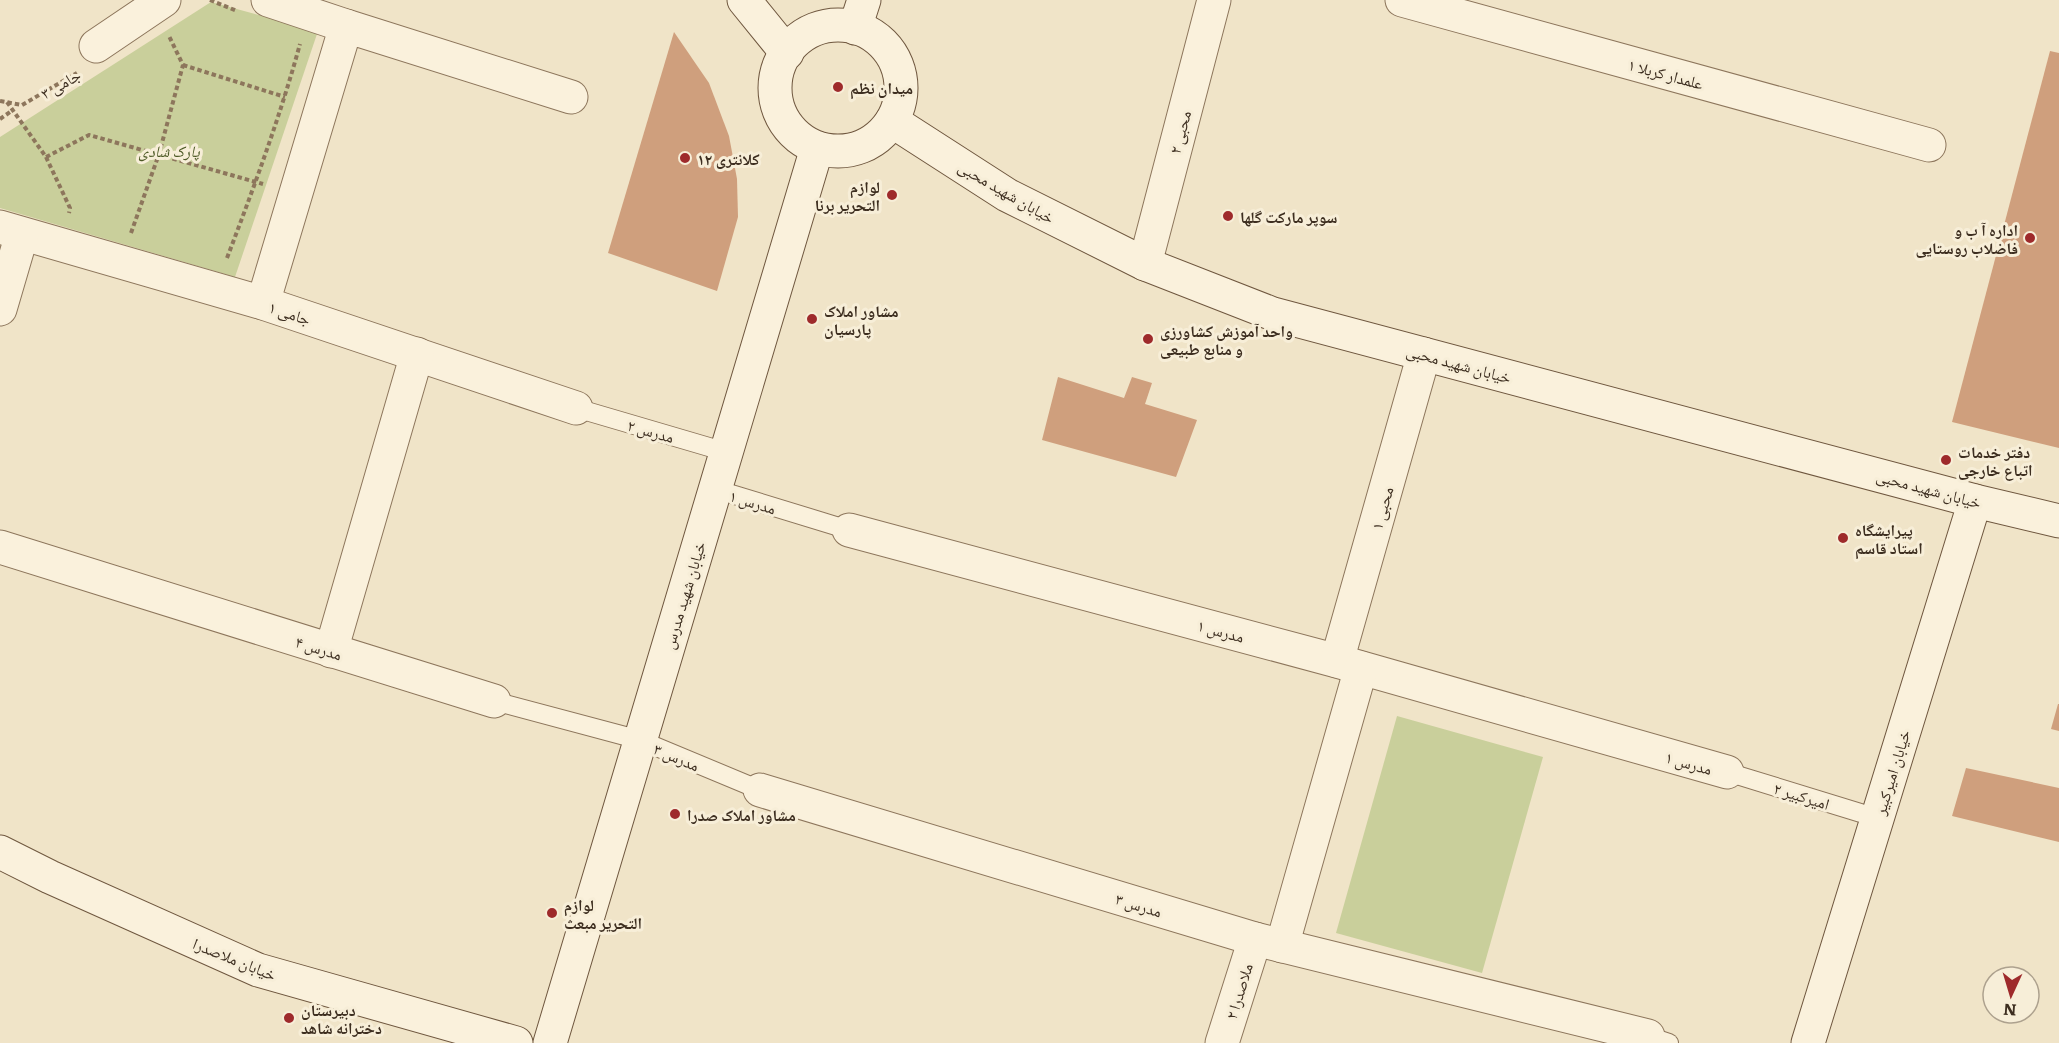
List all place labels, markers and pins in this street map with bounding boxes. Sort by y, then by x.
place label: میدان نظم [850,75,913,100]
marker: میدان نظم [831,80,845,94]
place label: کلانتری ۱۲ [697,146,760,170]
marker: کلانتری ۱۲ [678,151,692,165]
place label: لوازم التحریر برنا [815,174,880,216]
marker: لوازم التحریر برنا [885,188,899,202]
place label: سوپر مارکت گلها [1240,204,1338,228]
marker: سوپر مارکت گلها [1221,209,1235,223]
place label: اداره آ ب و فاضلاب روستایی [1916,217,2018,259]
marker: اداره آ ب و فاضلاب روستایی [2023,231,2037,245]
place label: مشاور املاک پارسیان [824,298,899,340]
marker: مشاور املاک پارسیان [805,312,819,326]
place label: واحد آموزش کشاورزی و منابع طبیعی [1160,318,1293,360]
marker: واحد آموزش کشاورزی و منابع طبیعی [1141,332,1155,346]
place label: دفتر خدمات اتباع خارجی [1958,439,2033,481]
marker: دفتر خدمات اتباع خارجی [1939,453,1953,467]
place label: پیرایشگاه استاد قاسم [1855,517,1923,560]
marker: پیرایشگاه استاد قاسم [1836,531,1850,545]
place label: مشاور املاک صدرا [687,802,796,826]
marker: مشاور املاک صدرا [668,807,682,821]
place label: لوازم التحریر مبعث [564,892,642,934]
marker: لوازم التحریر مبعث [545,906,559,920]
place label: دبیرستان دخترانه شاهد [301,997,382,1039]
marker: دبیرستان دخترانه شاهد [282,1011,296,1025]

